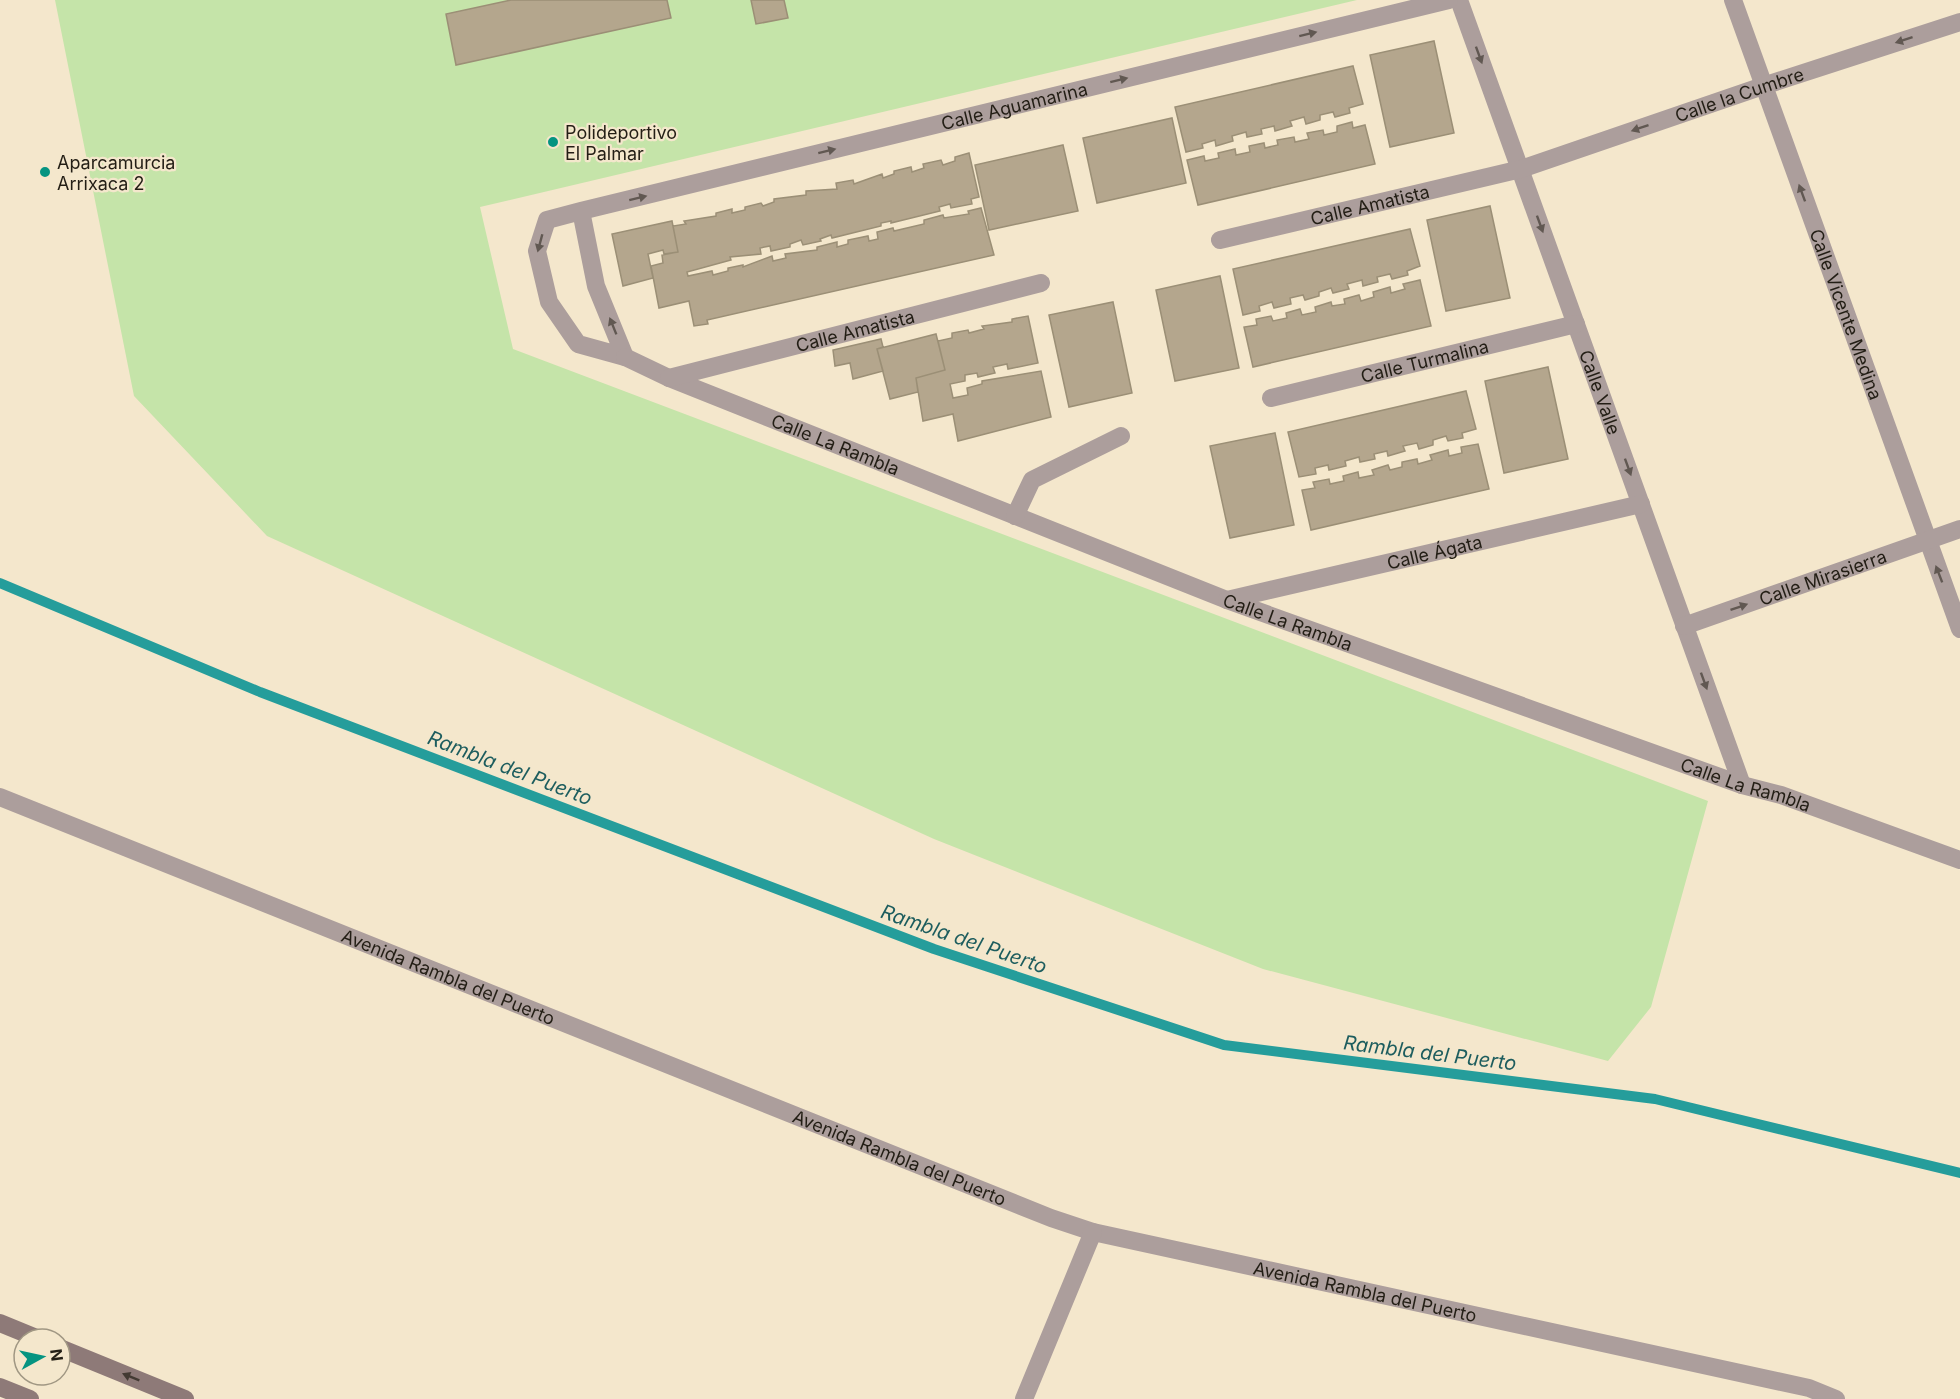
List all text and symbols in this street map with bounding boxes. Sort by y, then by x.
one-way arrow [1299,29,1317,39]
one-way arrow [1895,36,1913,45]
one-way arrow [1475,46,1485,64]
street label: Calle la Cumbre [1672,63,1806,126]
one-way arrow [1109,75,1128,85]
street label: Calle Aguamarina [939,78,1090,134]
place label: Polideportivo El Palmar [565,122,677,164]
one-way arrow [1631,124,1649,134]
marker: Polideportivo El Palmar [546,135,560,149]
one-way arrow [818,146,836,156]
place label: Aparcamurcia Arrixaca 2 [57,152,175,194]
marker: Aparcamurcia Arrixaca 2 [38,165,52,179]
street label: Calle Amatista [1308,180,1432,229]
one-way arrow [1796,184,1806,202]
one-way arrow [628,192,647,202]
one-way arrow [1536,215,1546,233]
street label: Calle Vicente Medina [1806,226,1887,402]
one-way arrow [535,234,545,252]
street label: Calle Amatista [793,305,917,356]
one-way arrow [608,317,618,335]
street label: Calle Turmalina [1358,335,1491,386]
street label: Calle Valle [1576,347,1625,437]
street label: Calle La Rambla [769,409,903,479]
one-way arrow [1623,458,1633,476]
street label: Calle Ágata [1385,531,1484,573]
street label: Calle Mirasierra [1756,545,1889,609]
one-way arrow [1934,565,1944,583]
street label: Calle La Rambla [1220,589,1355,655]
one-way arrow [1730,601,1748,611]
one-way arrow [1700,672,1710,690]
water label: Rambla del Puerto [424,726,596,810]
street label: Calle La Rambla [1678,753,1814,815]
water label: Rambla del Puerto [878,899,1050,979]
street label: Avenida Rambla del Puerto [339,924,558,1029]
water label: Rambla del Puerto [1342,1030,1518,1076]
street label: Avenida Rambla del Puerto [790,1105,1009,1209]
street label: Avenida Rambla del Puerto [1252,1257,1479,1326]
north arrow [12,1327,72,1387]
text: N [46,1347,68,1362]
one-way arrow [122,1372,140,1381]

